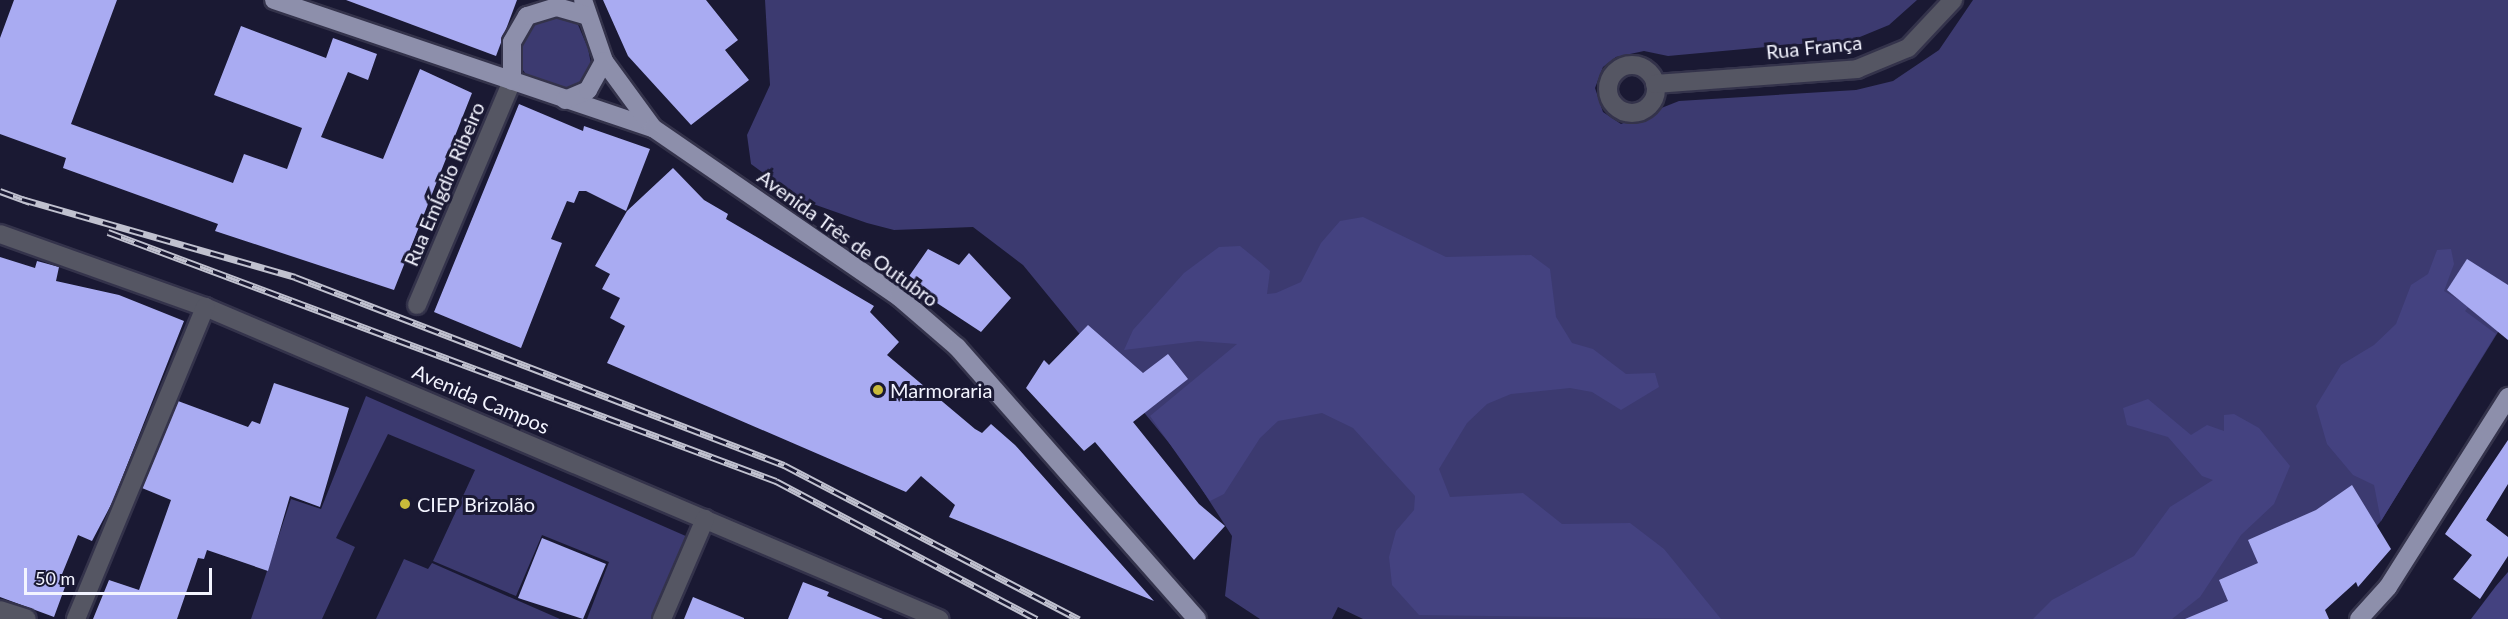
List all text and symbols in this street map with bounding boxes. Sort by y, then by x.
street label: Rua França [1765,30,1863,64]
street label: Rua EmÍgdio Ribeiro [399,98,489,270]
street label: Avenida Três de Outubro [753,164,943,312]
street label: Avenida Campos [409,359,553,439]
place label: Marmoraria [890,378,992,402]
marker: Marmoraria [871,383,885,397]
place label: CIEP Brizolão [417,492,536,516]
marker: CIEP Brizolão [398,497,412,511]
scale bar [27,556,214,594]
text: 50 m [35,567,75,589]

